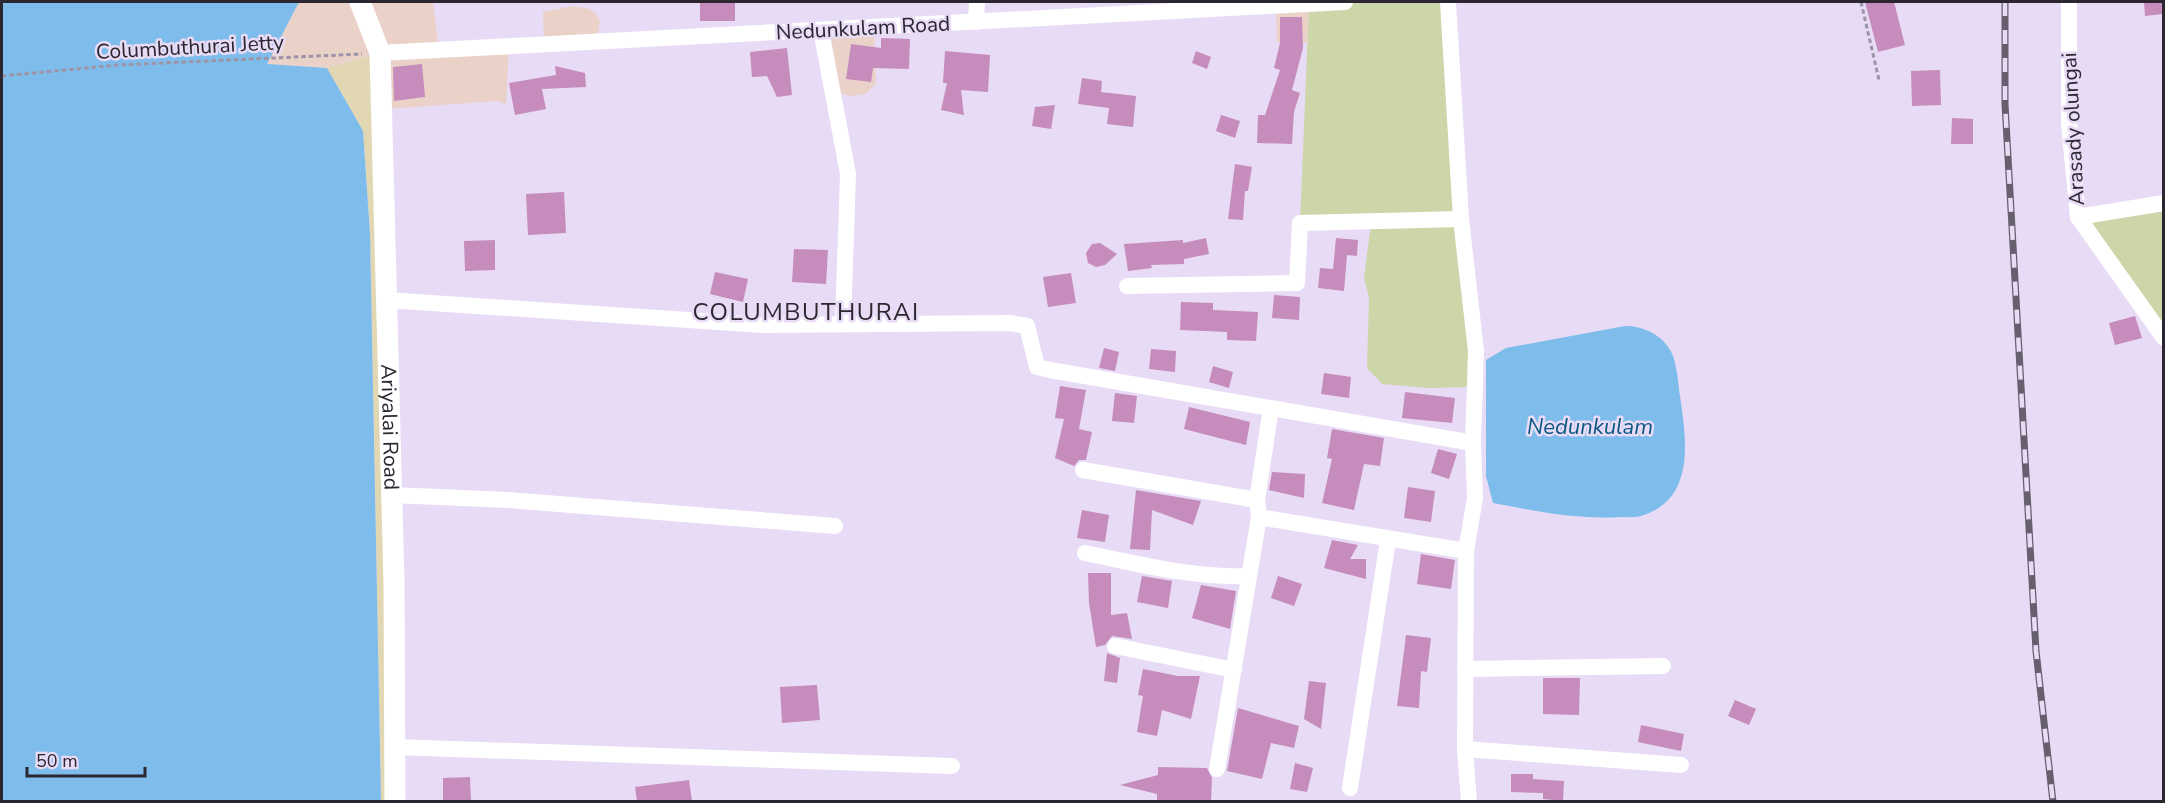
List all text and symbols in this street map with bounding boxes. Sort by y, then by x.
street label: Nedunkulam Road [775,9,951,47]
street label: Columbuthurai Jetty [95,28,285,66]
street label: Arasady olungai [2055,52,2091,206]
district label: COLUMBUTHURAI [692,296,920,328]
street label: Ariyalai Road [374,364,406,490]
water label: Nedunkulam [1527,412,1653,442]
scale bar [27,740,146,778]
text: 50 m [36,749,78,773]

